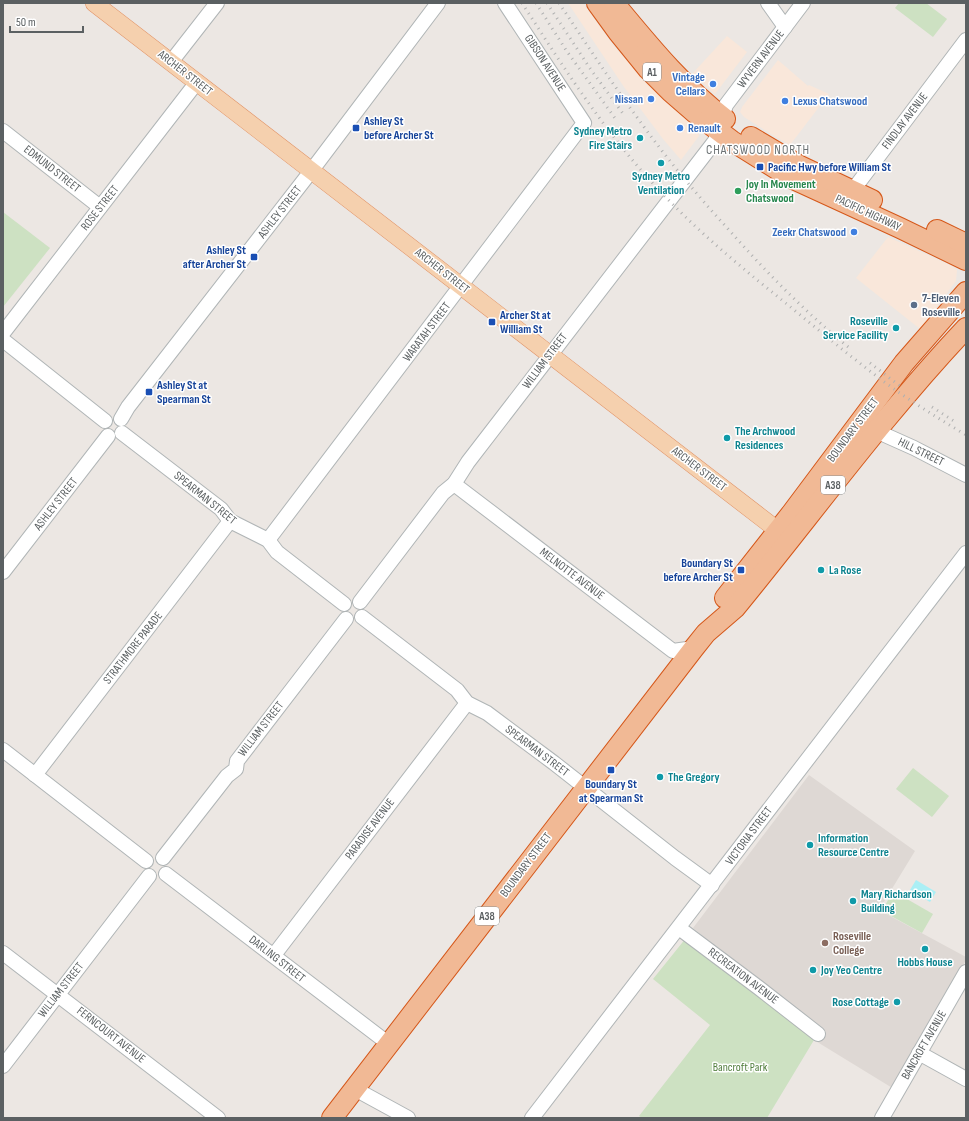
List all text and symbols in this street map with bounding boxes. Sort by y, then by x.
scale bar [10,8,83,34]
text: 50 m [16,15,36,30]
street label: WYVERN AVENUE [734,27,788,91]
street label: GIBSON AVENUE [521,32,569,94]
street label: ARCHER STREET [154,46,215,99]
road number: A1 [643,63,661,81]
place label: Vintage Cellars [672,70,705,99]
marker: Vintage Cellars [708,79,718,89]
street label: FINDLAY AVENUE [879,90,931,152]
place label: Nissan [615,92,643,107]
marker: Nissan [646,94,656,104]
place label: Lexus Chatswood [793,94,867,109]
marker: Lexus Chatswood [780,96,790,106]
place label: Ashley St before Archer St [363,114,434,143]
place label: Renault [688,121,721,136]
marker: Ashley St before Archer St [351,123,361,133]
marker: Renault [675,123,685,133]
place label: Sydney Metro Fire Stairs [574,124,632,153]
marker: Sydney Metro Fire Stairs [635,133,645,143]
street label: EDMUND STREET [21,142,84,196]
district label: CHATSWOOD NORTH [706,142,810,158]
marker: Sydney Metro Ventilation [656,158,666,168]
place label: Pacific Hwy before William St [768,160,891,175]
marker: Pacific Hwy before William St [755,162,765,172]
place label: Sydney Metro Ventilation [632,169,690,198]
place label: Joy In Movement Chatswood [745,177,816,206]
street label: ROSE STREET [78,182,122,234]
street label: ASHLEY STREET [254,183,305,242]
marker: Joy In Movement Chatswood [733,186,743,196]
street label: PACIFIC HIGHWAY [833,191,903,235]
place label: Zeekr Chatswood [772,225,846,240]
marker: Zeekr Chatswood [849,227,859,237]
place label: Ashley St after Archer St [183,243,246,272]
street label: ARCHER STREET [411,244,472,297]
marker: Ashley St after Archer St [249,252,259,262]
place label: 7-Eleven Roseville [922,291,960,320]
street label: WARATAH STREET [400,299,454,365]
marker: 7-Eleven Roseville [909,300,919,310]
place label: Archer St at William St [499,308,551,337]
place label: Roseville Service Facility [823,314,888,343]
marker: Archer St at William St [487,317,497,327]
marker: Roseville Service Facility [891,323,901,333]
street label: WILLIAM STREET [519,330,571,392]
place label: Ashley St at Spearman St [156,378,211,407]
marker: Ashley St at Spearman St [144,387,154,397]
street label: BOUNDARY STREET [824,395,882,465]
place label: The Archwood Residences [735,424,795,453]
marker: The Archwood Residences [722,433,732,443]
street label: HILL STREET [895,434,947,470]
street label: ARCHER STREET [668,443,730,495]
street label: SPEARMAN STREET [171,468,239,528]
street label: ASHLEY STREET [30,475,81,534]
road number: A38 [821,476,845,494]
street label: MELNOTTE AVENUE [537,545,607,603]
place label: Boundary St before Archer St [663,556,733,585]
place label: La Rose [829,563,861,578]
marker: Boundary St before Archer St [736,565,746,575]
marker: La Rose [816,565,826,575]
street label: STRATHMORE PARADE [100,609,166,687]
street label: WILLIAM STREET [235,698,287,760]
street label: SPEARMAN STREET [502,722,572,780]
marker: Boundary St at Spearman St [606,765,616,775]
place label: The Gregory [668,770,720,785]
marker: The Gregory [655,772,665,782]
place label: Boundary St at Spearman St [579,777,643,806]
street label: PARADISE AVENUE [342,795,398,863]
street label: VICTORIA STREET [722,804,776,868]
street label: BOUNDARY STREET [497,830,555,900]
place label: Information Resource Centre [818,831,889,860]
marker: Information Resource Centre [805,840,815,850]
place label: Mary Richardson Building [861,887,932,916]
marker: Mary Richardson Building [848,896,858,906]
road number: A38 [475,907,499,925]
place label: Roseville College [833,929,871,958]
street label: DARLING STREET [246,932,308,986]
marker: Roseville College [820,938,830,948]
marker: Hobbs House [920,944,930,954]
street label: RECREATION AVENUE [705,945,781,1007]
place label: Hobbs House [897,955,953,970]
street label: WILLIAM STREET [35,959,87,1021]
place label: Joy Yeo Centre [820,963,882,978]
marker: Joy Yeo Centre [808,965,818,975]
place label: Rose Cottage [832,995,889,1010]
marker: Rose Cottage [892,997,902,1007]
street label: FERNCOURT AVENUE [74,1003,148,1067]
street label: BANCROFT AVENUE [898,1008,950,1082]
park label: Bancroft Park [713,1060,768,1075]

